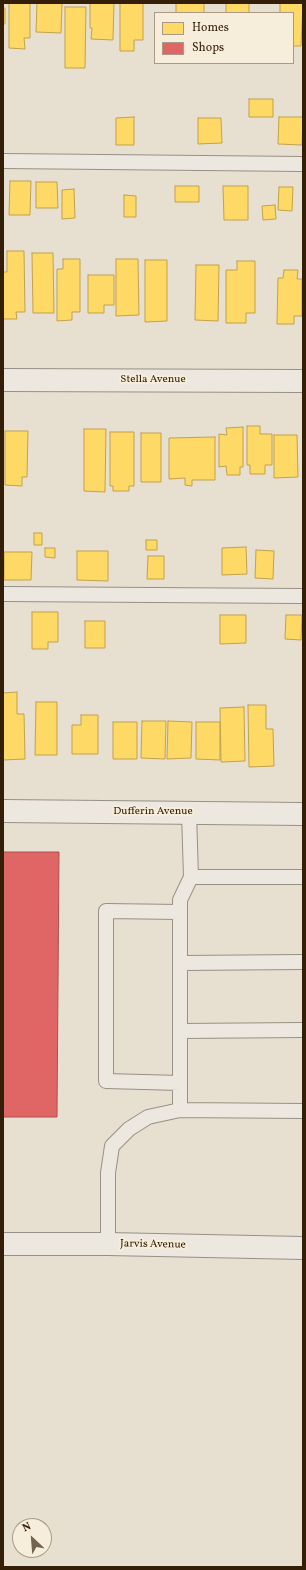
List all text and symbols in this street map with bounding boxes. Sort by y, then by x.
legend [154,12,294,64]
text: Homes [192,20,229,36]
text: Shops [192,40,224,56]
street label: Stella Avenue [120,373,186,387]
street label: Dufferin Avenue [113,805,193,819]
street label: Jarvis Avenue [120,1238,186,1252]
north arrow [12,1518,52,1558]
text: N [20,1519,34,1536]

